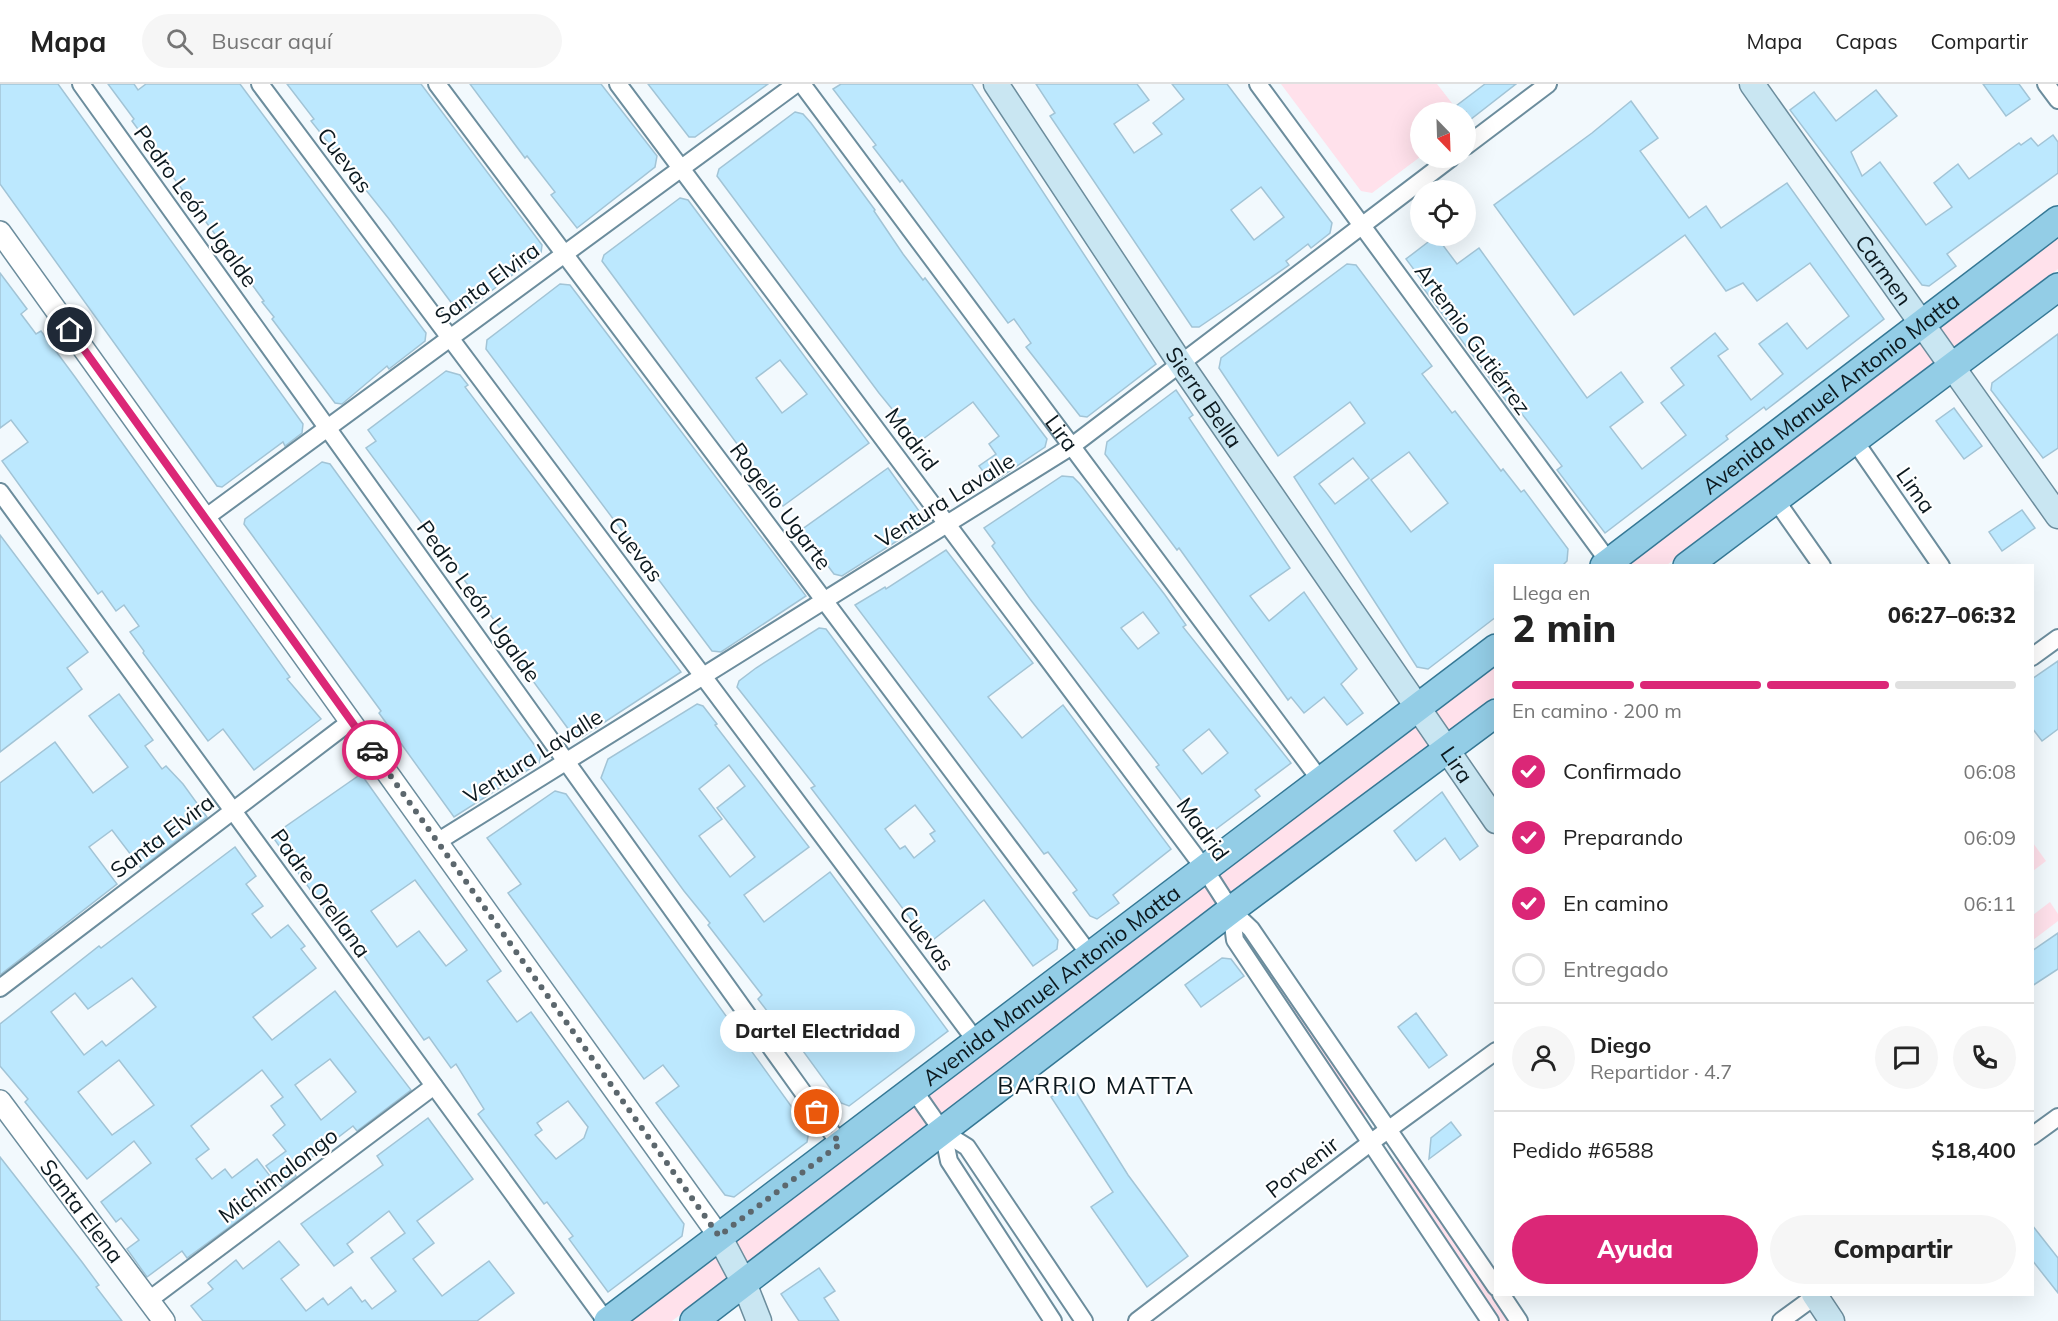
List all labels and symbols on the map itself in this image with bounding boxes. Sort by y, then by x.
north arrow [1410,102,1476,168]
street label: Pedro León Ugalde [128,120,264,292]
street label: Cuevas [311,122,379,198]
street label: Carmen [1849,229,1918,311]
street label: Santa Elvira [429,236,545,330]
street label: Artemio Gutiérrez [1409,258,1537,420]
street label: Avenida Manuel Antonio Matta [1696,286,1965,500]
pin [44,304,95,355]
street label: Sierra Bella [1160,341,1248,453]
street label: Madrid [879,402,945,476]
street label: Lira [1039,409,1084,457]
street label: Rogelio Ugarte [724,437,838,575]
street label: Ventura Lavalle [870,446,1020,554]
street label: Lima [1890,462,1942,518]
street label: Cuevas [602,511,670,587]
street label: Pedro León Ugalde [411,515,547,687]
street label: Ventura Lavalle [458,702,608,810]
courier [342,720,402,780]
street label: Lira [1435,741,1479,788]
street label: Santa Elvira [105,788,219,884]
street label: Madrid [1171,792,1235,866]
street label: Padre Orellana [265,823,377,963]
street label: Avenida Manuel Antonio Matta [917,879,1186,1092]
street label: Cuevas [893,900,961,976]
callout: Dartel Electridad [720,1010,914,1052]
district label: BARRIO MATTA [997,1070,1195,1100]
pin [791,1086,842,1137]
street label: Michimalongo [213,1121,343,1229]
street label: Porvenir [1260,1130,1344,1204]
street label: Santa Elena [34,1154,130,1268]

